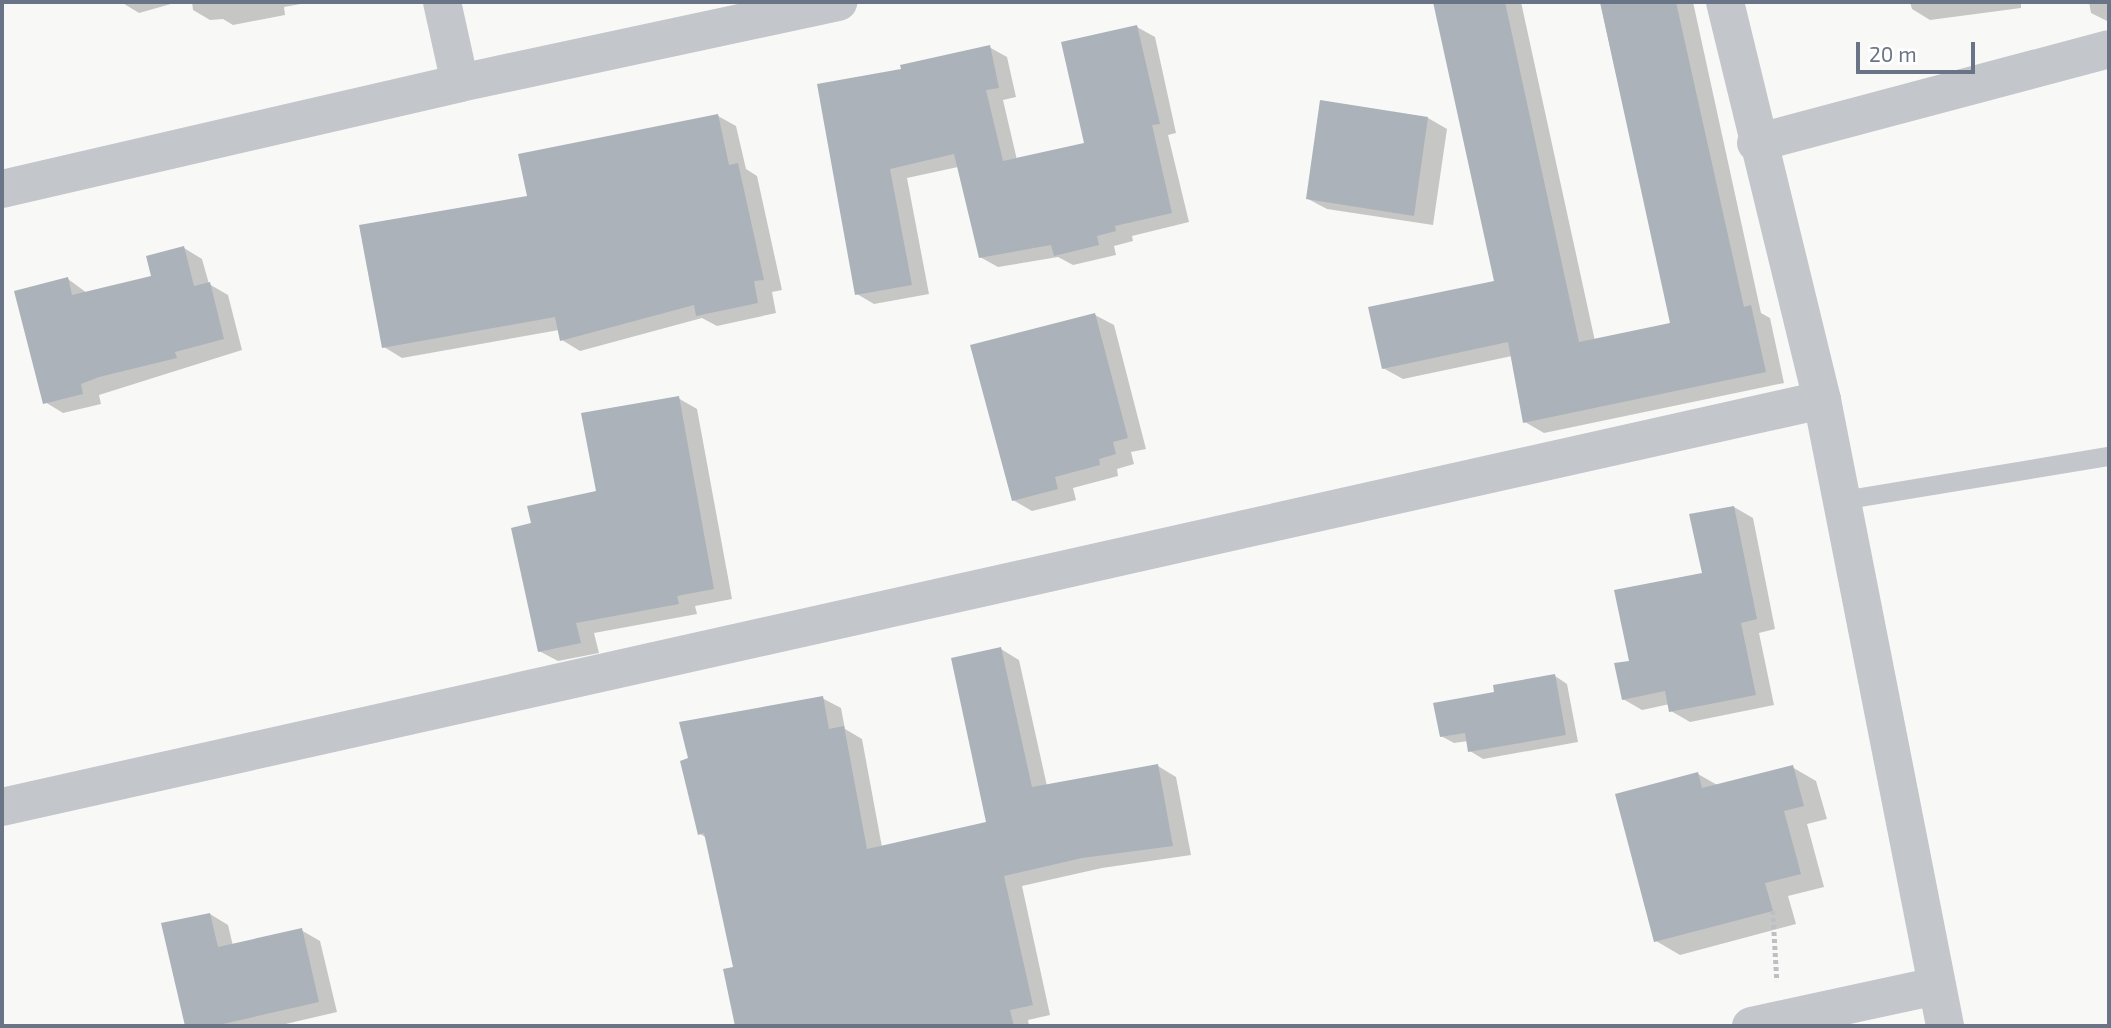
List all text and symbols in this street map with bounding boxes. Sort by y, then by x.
scale bar [1859,28,1978,72]
text: 20 m [1869,41,1917,66]

